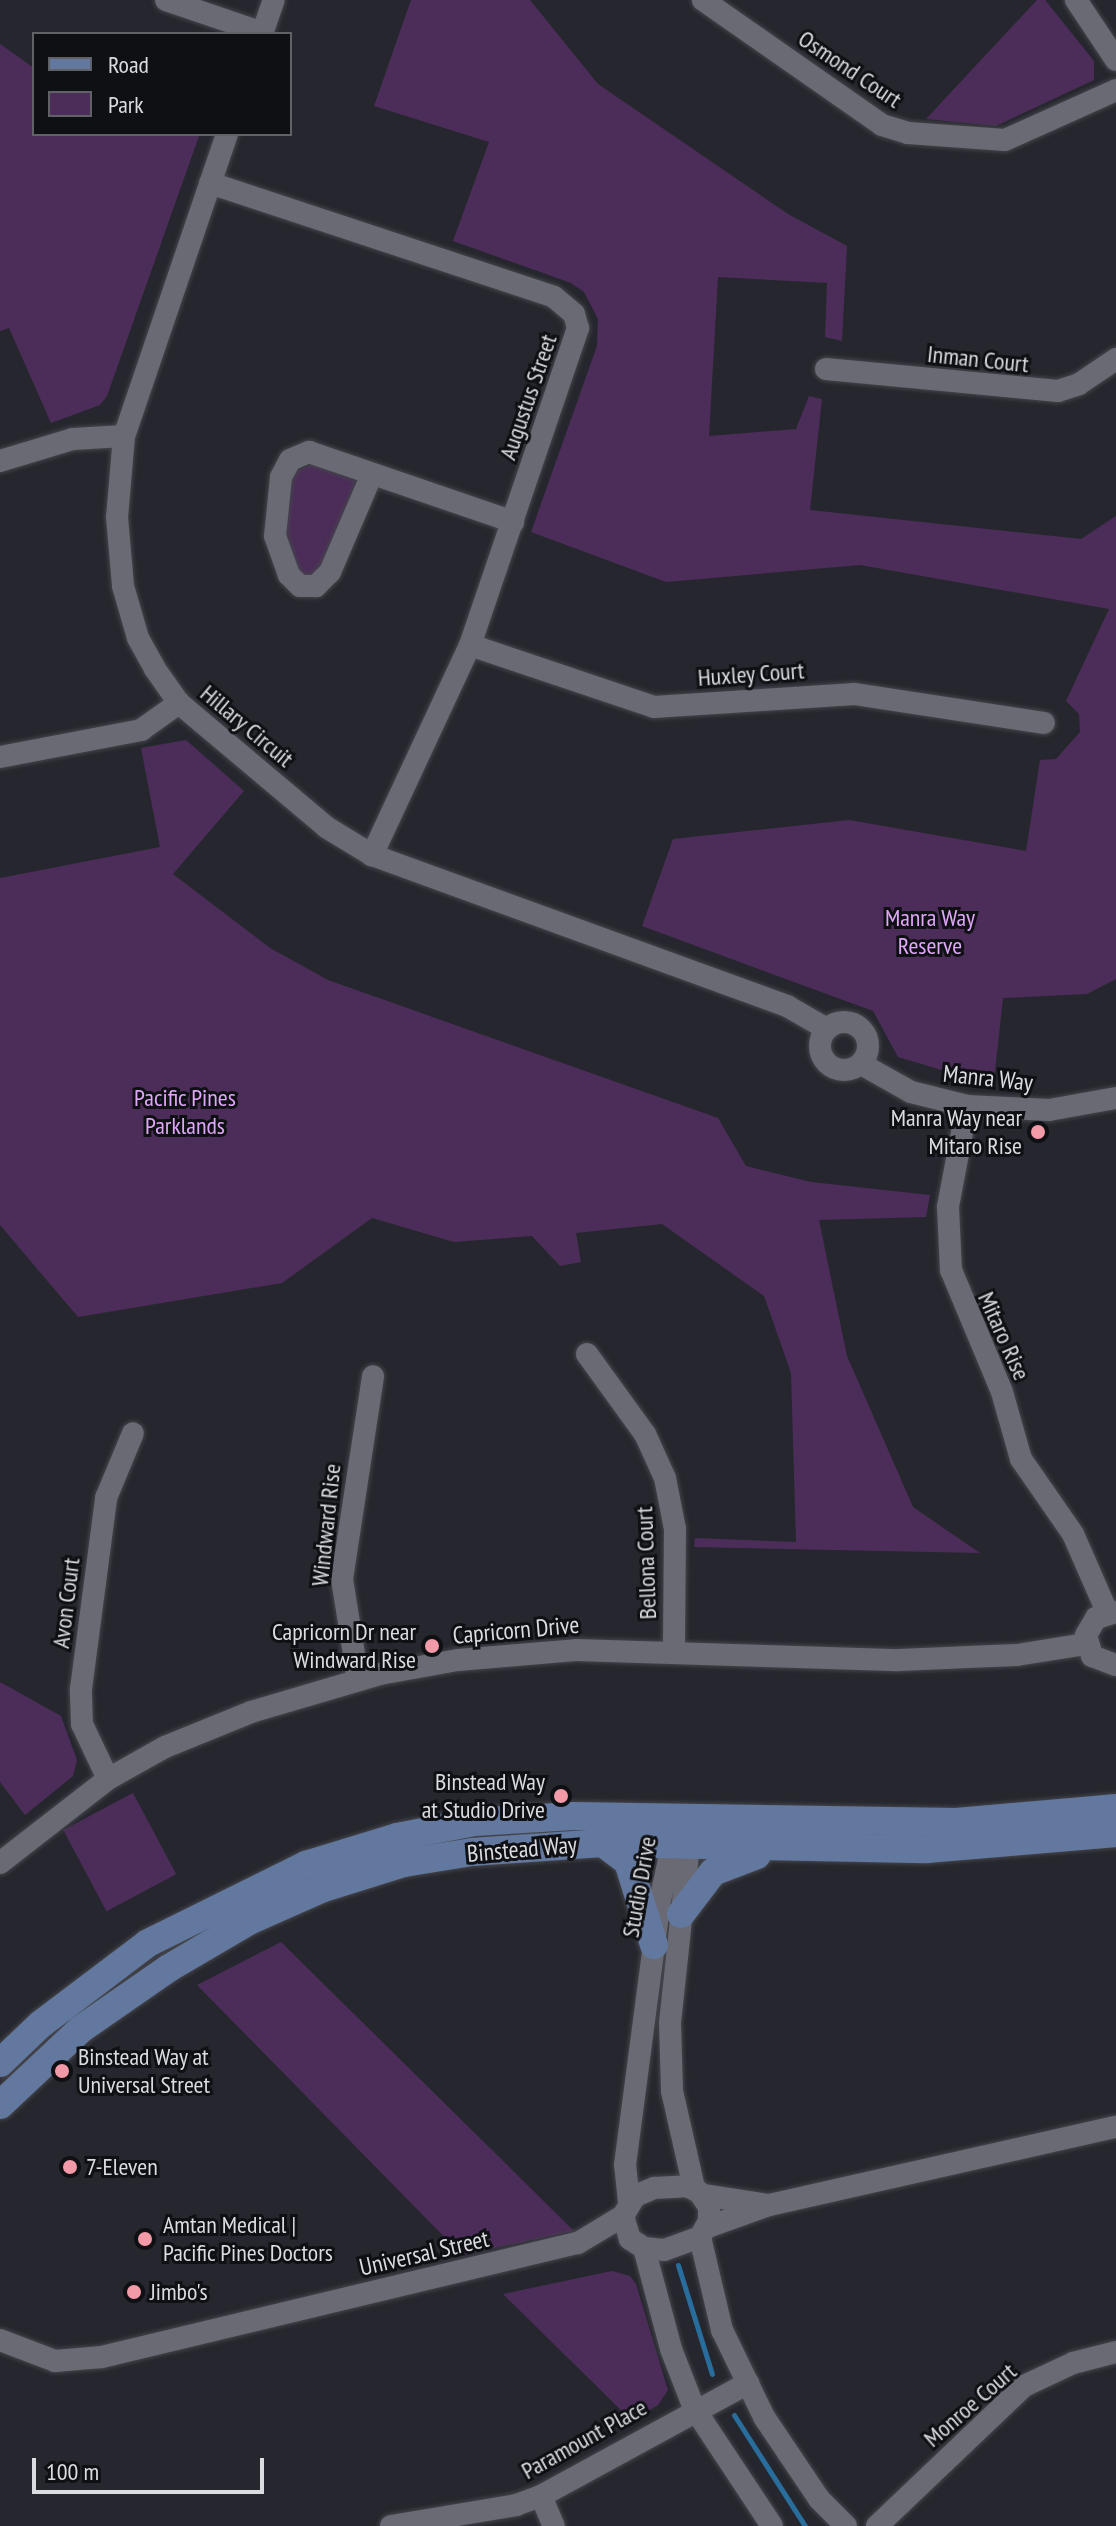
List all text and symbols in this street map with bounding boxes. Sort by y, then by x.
street label: Osmond Court [793,24,907,114]
legend [32,32,292,136]
text: Road [108,49,149,80]
text: Park [108,89,144,120]
street label: Augustus Street [493,331,563,463]
street label: Inman Court [926,339,1030,379]
street label: Huxley Court [697,656,805,692]
street label: Hillary Circuit [194,679,300,773]
park label: Manra Way Reserve [885,904,975,960]
street label: Manra Way [941,1059,1035,1097]
park label: Pacific Pines Parklands [134,1084,236,1140]
place label: Manra Way near Mitaro Rise [890,1104,1022,1160]
marker: Manra Way near Mitaro Rise [1029,1123,1047,1141]
street label: Mitaro Rise [972,1287,1036,1385]
street label: Windward Rise [305,1462,347,1588]
street label: Bellona Court [630,1506,662,1620]
street label: Avon Court [46,1556,86,1650]
street label: Capricorn Drive [452,1610,580,1650]
place label: Capricorn Dr near Windward Rise [272,1618,416,1674]
marker: Capricorn Dr near Windward Rise [423,1637,441,1655]
place label: Binstead Way at Studio Drive [422,1768,545,1824]
marker: Binstead Way at Studio Drive [552,1787,570,1805]
street label: Binstead Way [466,1830,578,1868]
street label: Studio Drive [616,1834,662,1940]
place label: Binstead Way at Universal Street [78,2043,210,2099]
marker: Binstead Way at Universal Street [53,2062,71,2080]
place label: 7-Eleven [86,2153,158,2181]
marker: 7-Eleven [61,2158,79,2176]
place label: Amtan Medical | Pacific Pines Doctors [163,2211,333,2267]
street label: Universal Street [356,2224,492,2282]
marker: Amtan Medical | Pacific Pines Doctors [134,2228,156,2250]
place label: Jimbo's [150,2278,208,2306]
marker: Jimbo's [125,2283,143,2301]
street label: Monroe Court [918,2357,1022,2453]
street label: Paramount Place [516,2393,652,2485]
scale bar [36,2442,268,2492]
text: 100 m [46,2456,99,2487]

